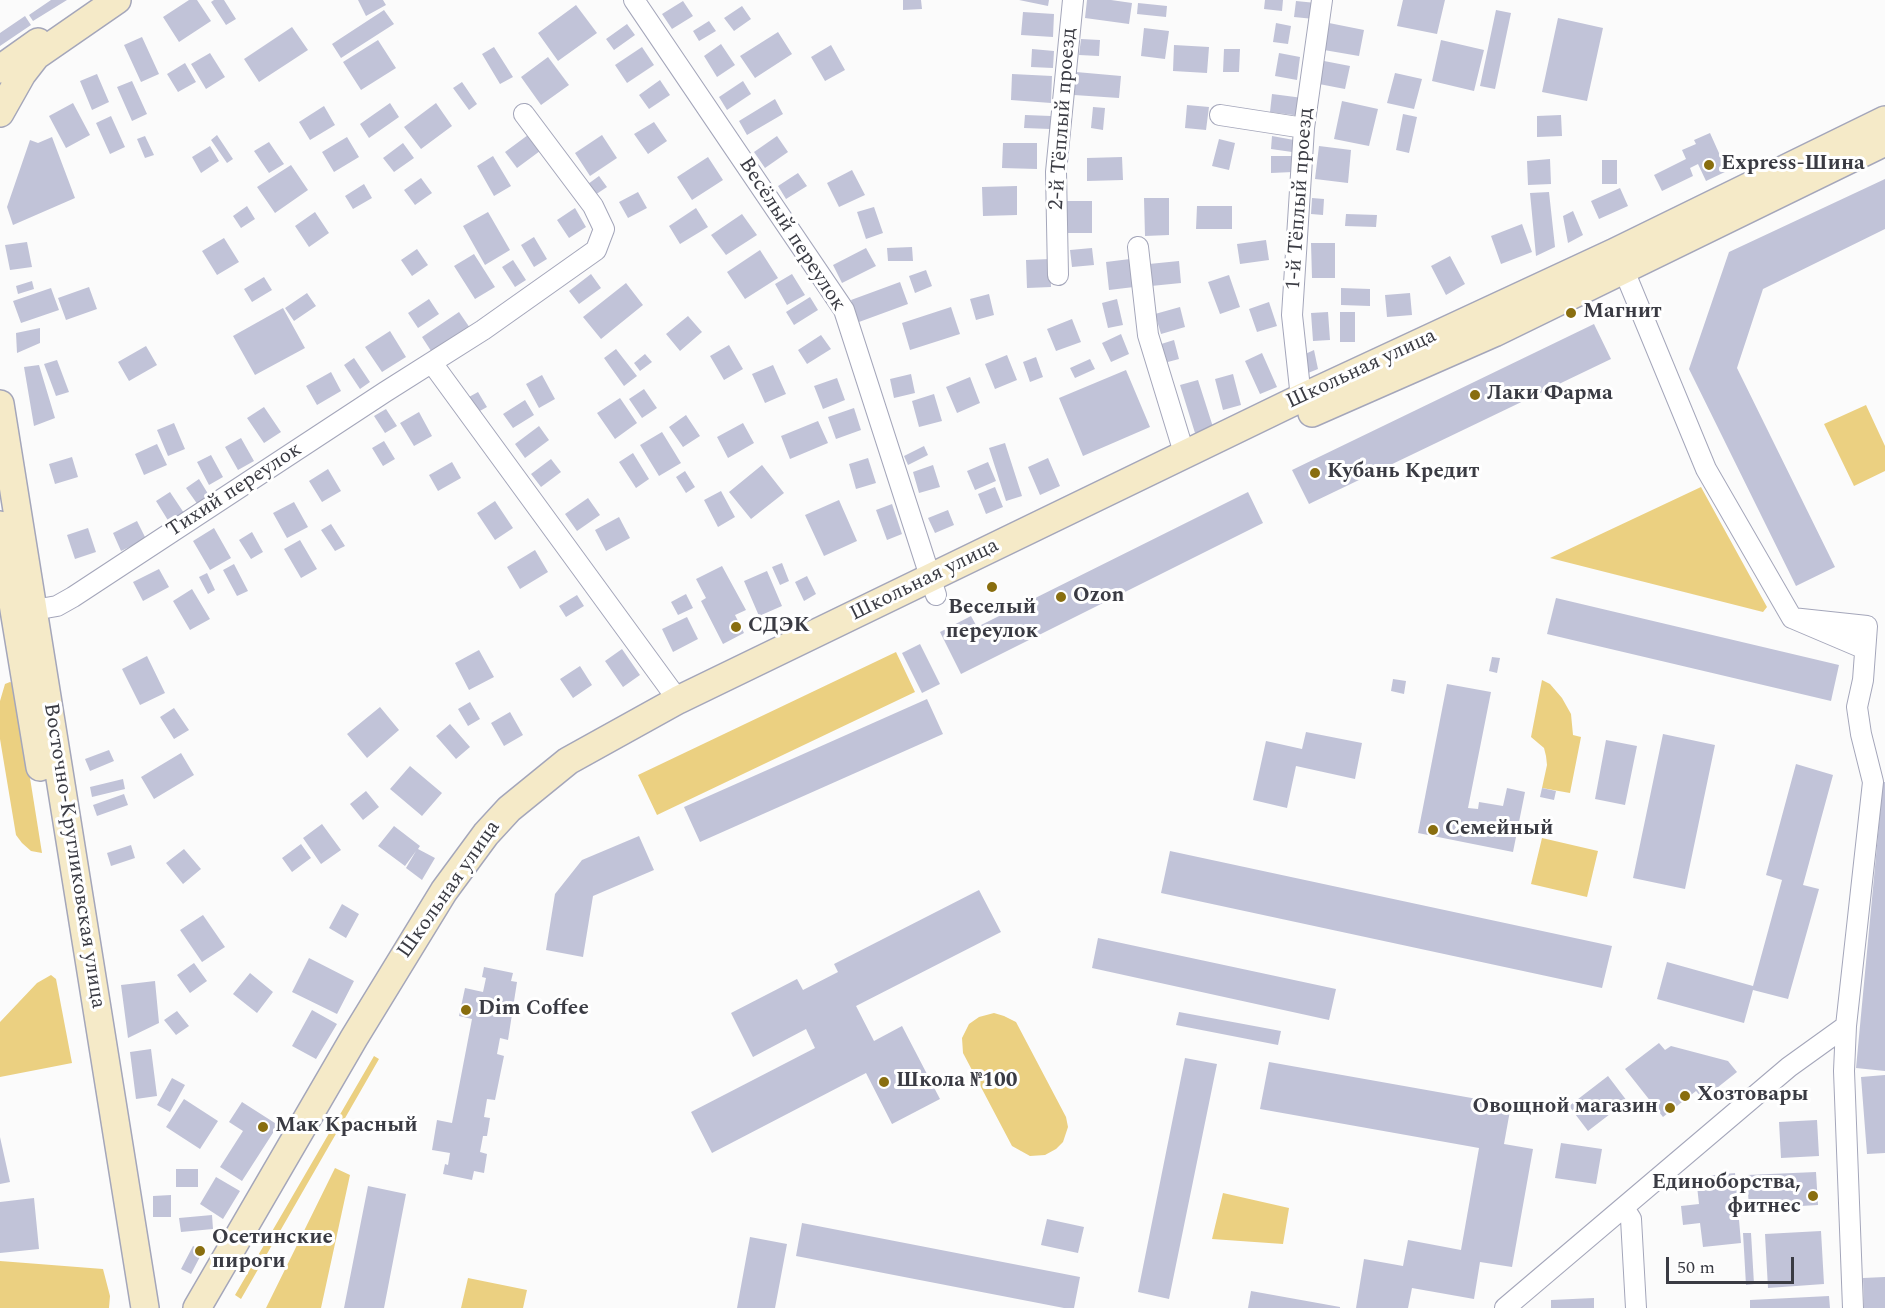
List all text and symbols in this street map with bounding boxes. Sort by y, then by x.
street label: 2-й Тёплый проезд [1045,27,1083,211]
street label: 1-й Тёплый проезд [1282,107,1320,291]
place label: Express-Шина [1721,152,1865,178]
street label: Весёлый переулок [732,153,850,317]
marker: Express-Шина [1702,158,1716,172]
place label: Магнит [1583,300,1662,326]
marker: Магнит [1564,306,1578,320]
street label: Школьная улица [1283,324,1441,416]
place label: Лаки Фарма [1487,382,1613,408]
marker: Лаки Фарма [1468,388,1482,402]
street label: Тихий переулок [163,438,307,544]
place label: Кубань Кредит [1327,460,1479,486]
marker: Кубань Кредит [1308,466,1322,480]
street label: Школьная улица [846,534,1004,628]
marker: Веселый переулок [985,580,999,594]
place label: Ozon [1073,584,1124,610]
marker: Ozon [1054,590,1068,604]
place label: Веселый переулок [946,596,1038,646]
place label: СДЭК [748,614,810,640]
marker: СДЭК [729,620,743,634]
street label: Восточно-Кругликовская улица [36,701,110,1011]
street label: Школьная улица [393,816,507,964]
place label: Семейный [1445,817,1553,843]
marker: Семейный [1426,823,1440,837]
place label: Dim Coffee [478,997,589,1023]
marker: Dim Coffee [459,1003,473,1017]
place label: Школа №100 [896,1069,1017,1095]
marker: Школа №100 [877,1075,891,1089]
place label: Хозтовары [1697,1083,1808,1109]
marker: Хозтовары [1678,1089,1692,1103]
place label: Овощной магазин [1473,1095,1658,1121]
marker: Овощной магазин [1663,1101,1677,1115]
place label: Мак Красный [275,1114,418,1140]
marker: Мак Красный [256,1120,270,1134]
place label: Единоборства, фитнес [1652,1171,1801,1221]
marker: Единоборства, фитнес [1806,1189,1820,1203]
place label: Осетинские пироги [212,1226,333,1276]
marker: Осетинские пироги [193,1244,207,1258]
scale bar [1669,1245,1796,1283]
text: 50 m [1677,1254,1715,1281]

